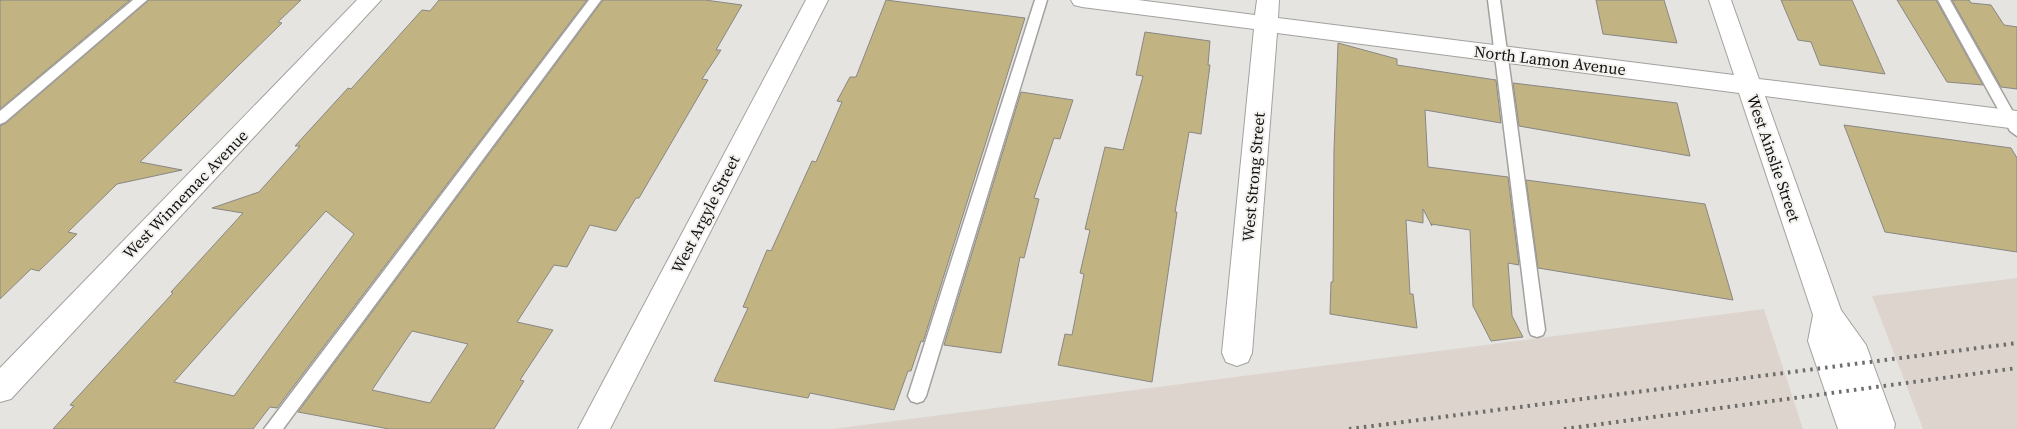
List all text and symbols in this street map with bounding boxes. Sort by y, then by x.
street label: North Lamon Avenue [1473,40,1627,80]
street label: West Ainslie Street [1742,92,1806,225]
street label: West Strong Street [1236,110,1270,243]
street label: West Winnemac Avenue [117,125,253,263]
street label: West Argyle Street [666,150,745,277]

